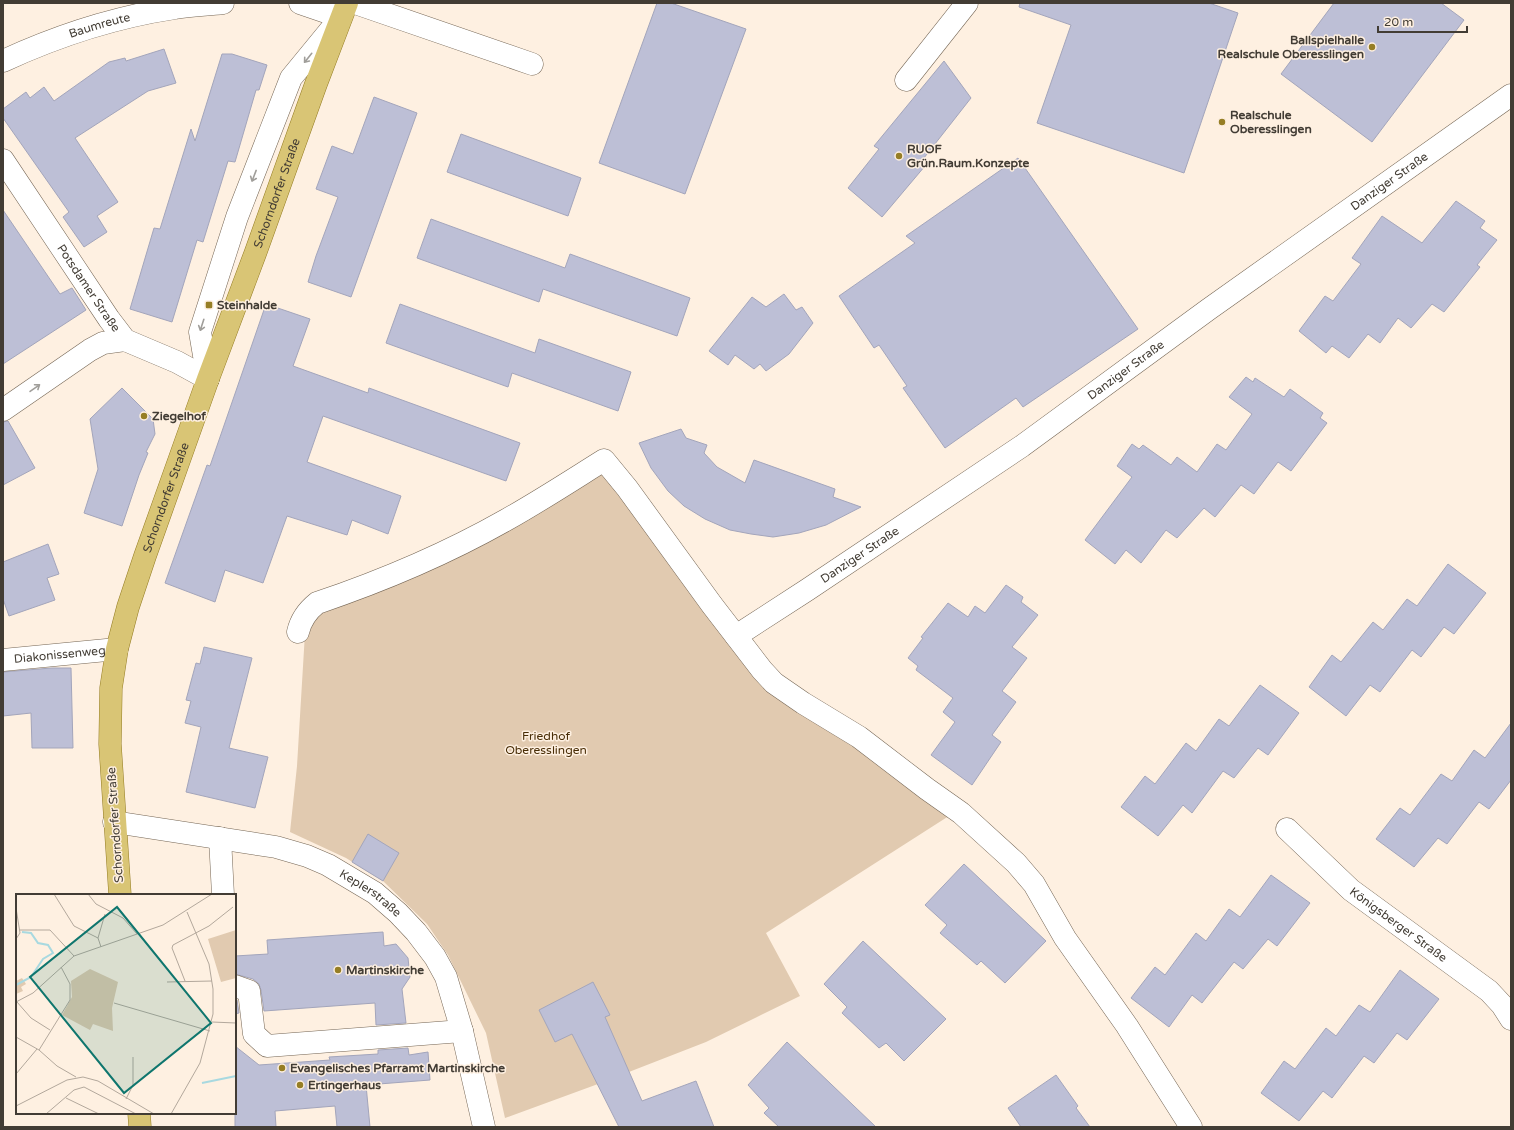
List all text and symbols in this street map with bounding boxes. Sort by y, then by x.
scale bar [1378,8,1467,34]
street label: Baumreute [67,10,132,41]
text: 20 m [1384,15,1413,29]
place label: Ballspielhalle Realschule Oberesslingen [1218,33,1364,62]
marker: Ballspielhalle Realschule Oberesslingen [1367,42,1377,52]
one-way arrow [303,53,312,64]
place label: Realschule Oberesslingen [1230,108,1312,137]
marker: Realschule Oberesslingen [1217,117,1227,127]
street label: Schorndorfer Straße [251,136,303,250]
place label: RUOF Grün.Raum.Konzepte [907,142,1030,171]
street label: Danziger Straße [1348,149,1431,213]
marker: RUOF Grün.Raum.Konzepte [894,151,904,161]
one-way arrow [249,169,257,181]
street label: Potsdamer Straße [54,242,123,335]
place label: Steinhalde [217,298,277,312]
marker: Steinhalde [204,300,214,310]
one-way arrow [198,318,205,331]
street label: Danziger Straße [1085,337,1167,403]
one-way arrow [29,384,40,392]
place label: Ziegelhof [152,409,206,424]
marker: Ziegelhof [139,411,149,421]
street label: Schorndorfer Straße [140,440,192,554]
street label: Danziger Straße [818,523,902,586]
street label: Diakonissenweg [13,643,106,666]
park label: Friedhof Oberesslingen [505,729,587,757]
street label: Schorndorfer Straße [104,767,126,883]
street label: Keplerstraße [337,866,404,920]
street label: Königsberger Straße [1347,884,1450,965]
inset map [16,894,236,1114]
place label: Martinskirche [346,963,424,977]
marker: Martinskirche [333,965,343,975]
place label: Evangelisches Pfarramt Martinskirche [290,1061,505,1076]
marker: Evangelisches Pfarramt Martinskirche [277,1063,287,1073]
place label: Ertingerhaus [308,1078,381,1093]
marker: Ertingerhaus [295,1080,305,1090]

